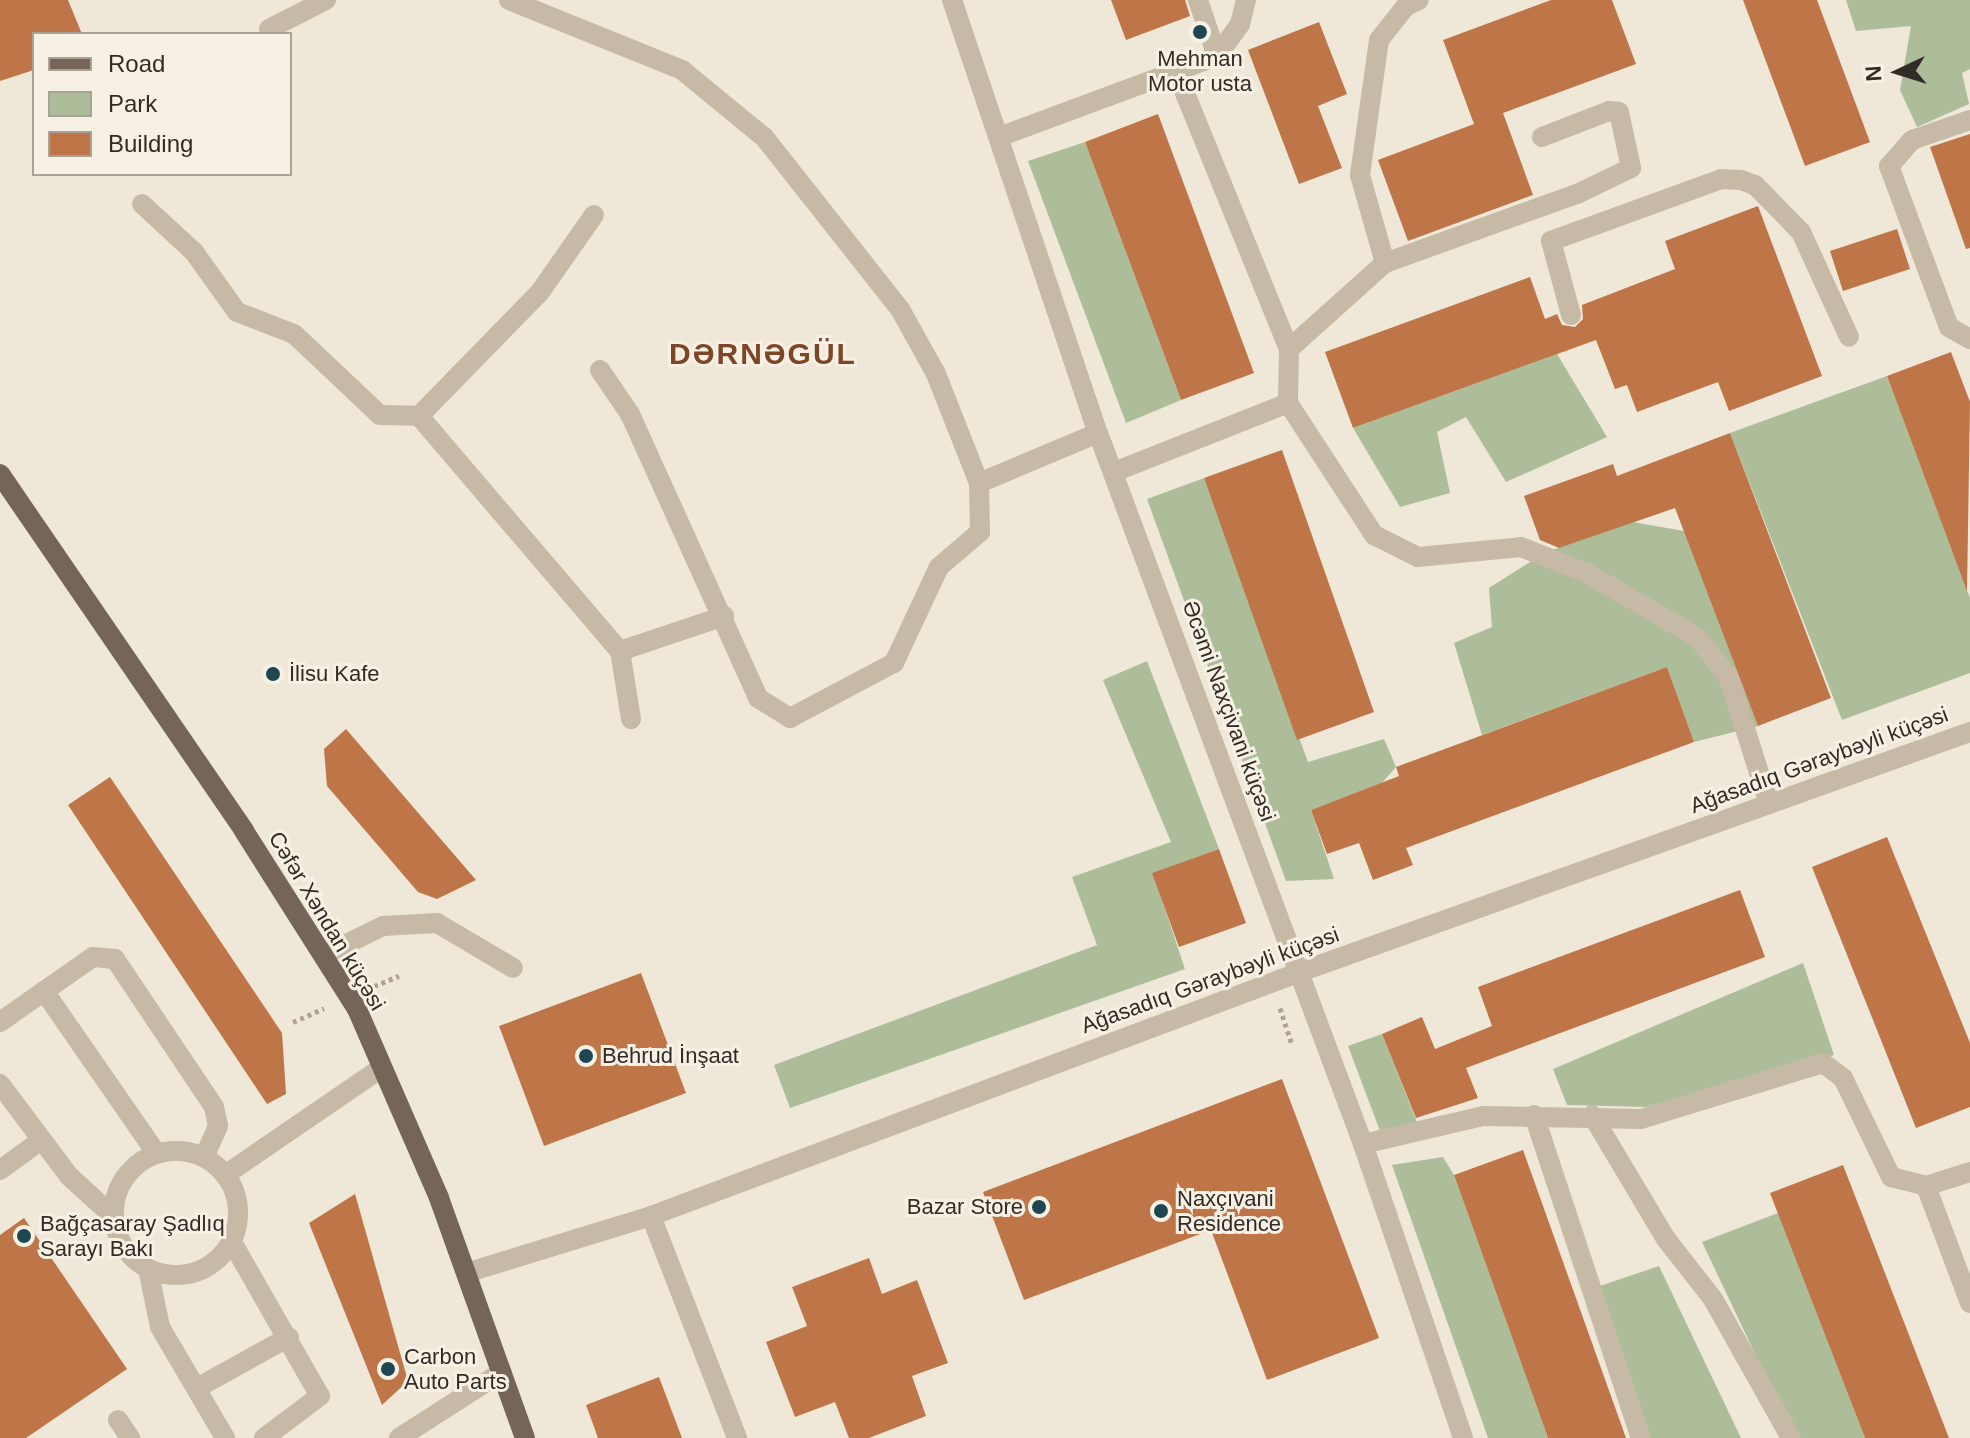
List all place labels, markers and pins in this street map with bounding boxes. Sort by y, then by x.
marker: Mehman Motor usta [1191,23,1209,41]
place label: Mehman Motor usta [1148,45,1252,96]
place label: İlisu Kafe [289,661,379,687]
marker: İlisu Kafe [264,665,282,683]
place label: Behrud İnşaat [602,1043,739,1069]
marker: Behrud İnşaat [577,1047,595,1065]
place label: Naxçıvani Residence [1177,1185,1281,1236]
place label: Bazar Store [907,1194,1023,1220]
marker: Bazar Store [1030,1198,1048,1216]
marker: Naxçıvani Residence [1152,1202,1170,1220]
place label: Bağçasaray Şadlıq Sarayı Bakı [40,1210,225,1262]
marker: Bağçasaray Şadlıq Sarayı Bakı [15,1227,33,1245]
place label: Carbon Auto Parts [404,1343,507,1394]
marker: Carbon Auto Parts [379,1360,397,1378]

